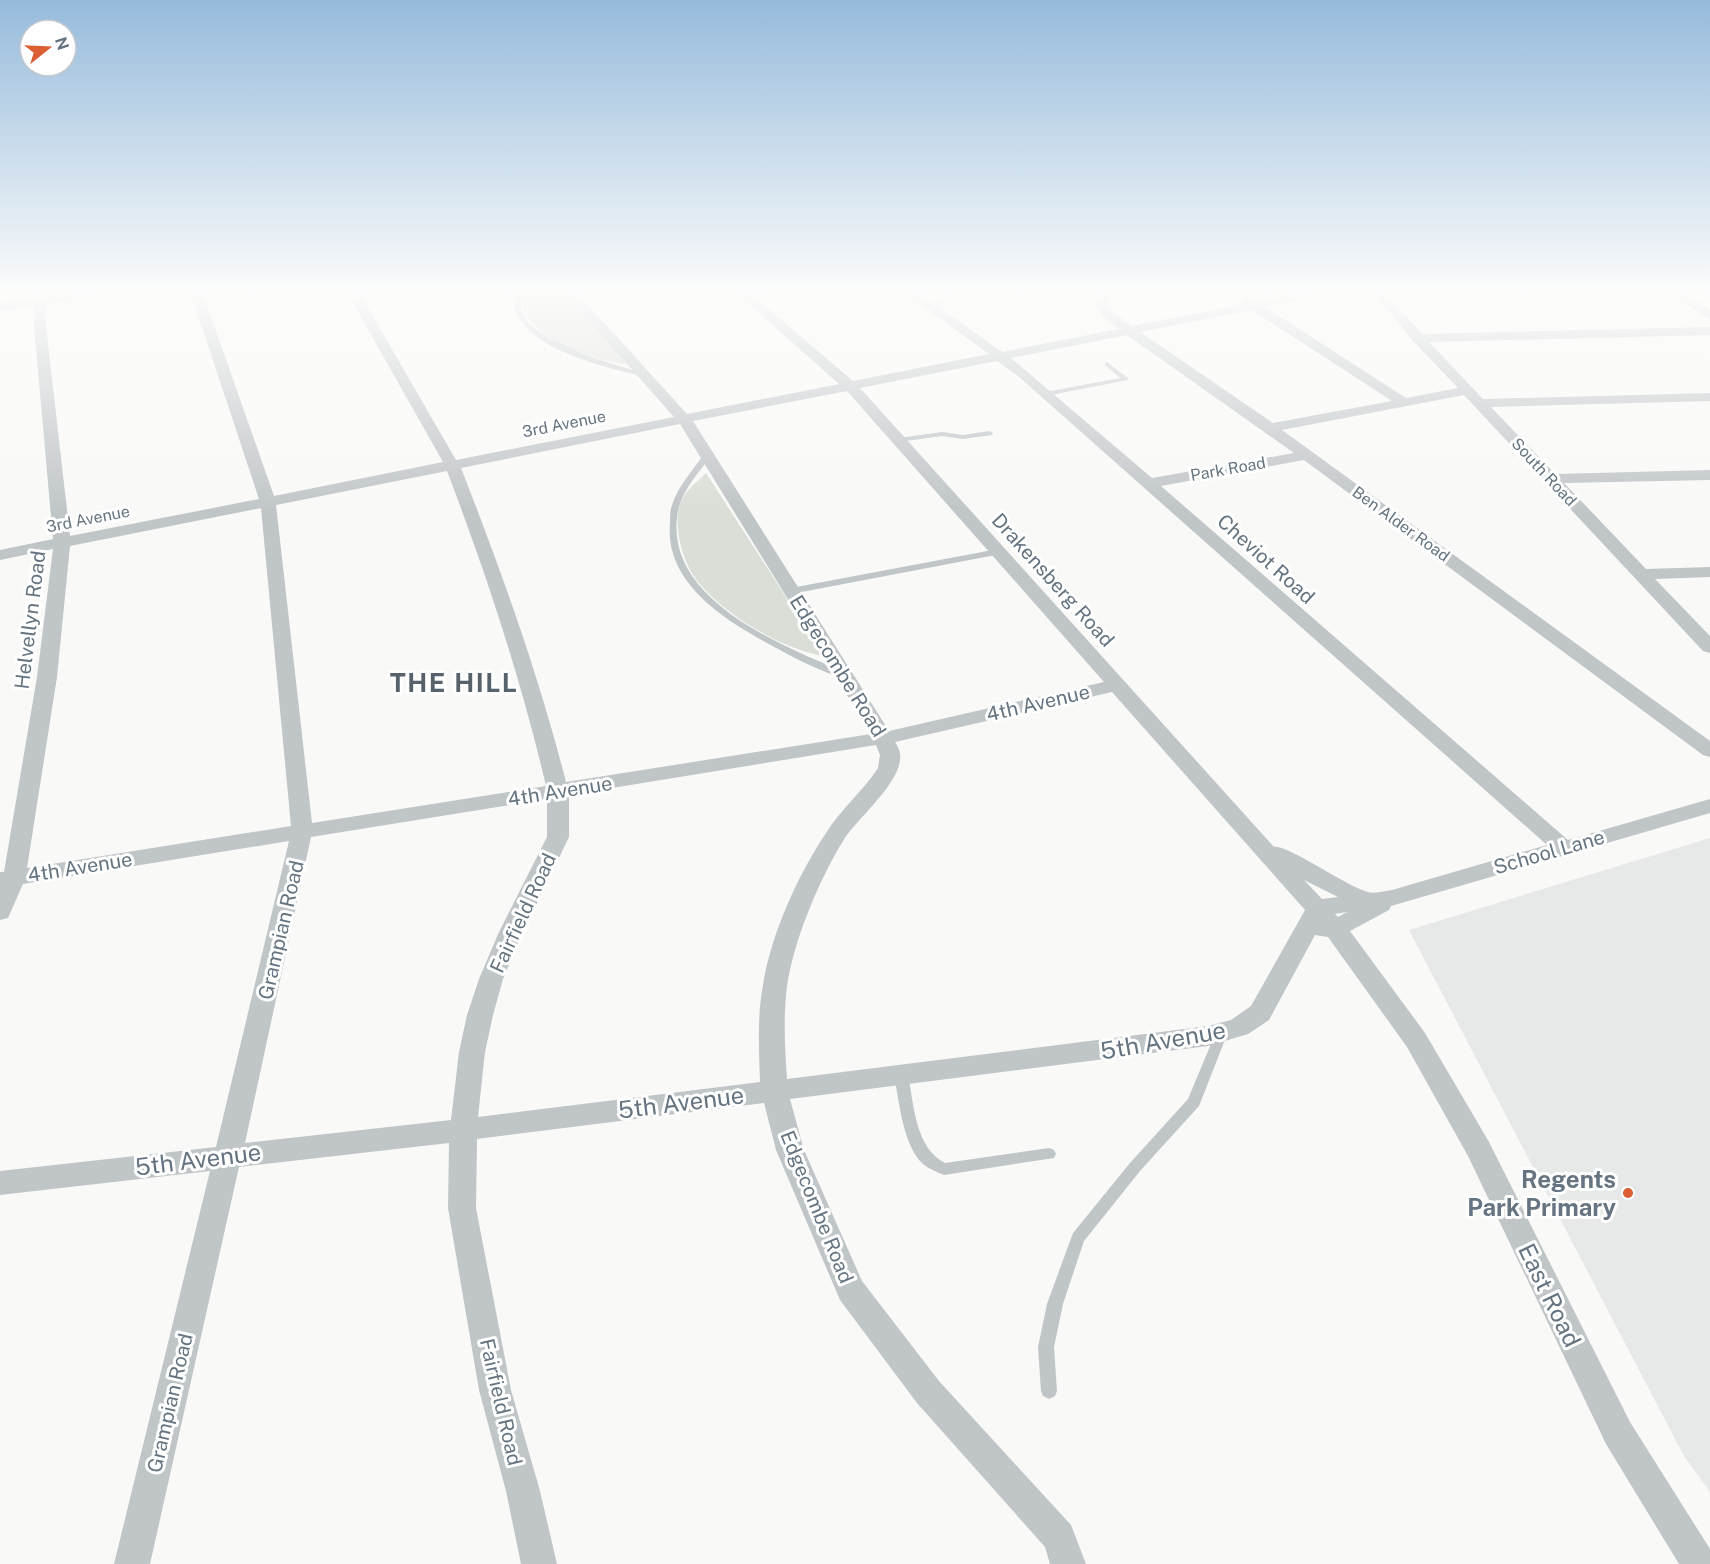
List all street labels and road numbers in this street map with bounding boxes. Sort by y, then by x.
street label: 3rd Avenue [521,407,607,441]
street label: South Road [1508,434,1580,510]
street label: Park Road [1189,453,1267,485]
street label: Ben Alder Road [1349,482,1453,566]
street label: 3rd Avenue [45,502,131,536]
street label: Drakensberg Road [987,508,1119,652]
street label: Cheviot Road [1213,509,1319,609]
street label: Helvellyn Road [10,549,50,691]
street label: Edgecombe Road [785,591,891,741]
street label: 4th Avenue [984,679,1092,727]
street label: 4th Avenue [506,771,614,811]
street label: School Lane [1491,825,1607,879]
street label: 4th Avenue [26,847,134,887]
street label: Fairfield Road [485,849,561,977]
street label: Grampian Road [253,858,309,1002]
street label: 5th Avenue [1098,1015,1228,1065]
street label: 5th Avenue [616,1080,746,1124]
street label: Edgecombe Road [775,1127,859,1287]
street label: 5th Avenue [133,1137,263,1181]
street label: East Road [1513,1239,1587,1351]
street label: Grampian Road [142,1331,198,1475]
street label: Fairfield Road [475,1336,527,1468]

